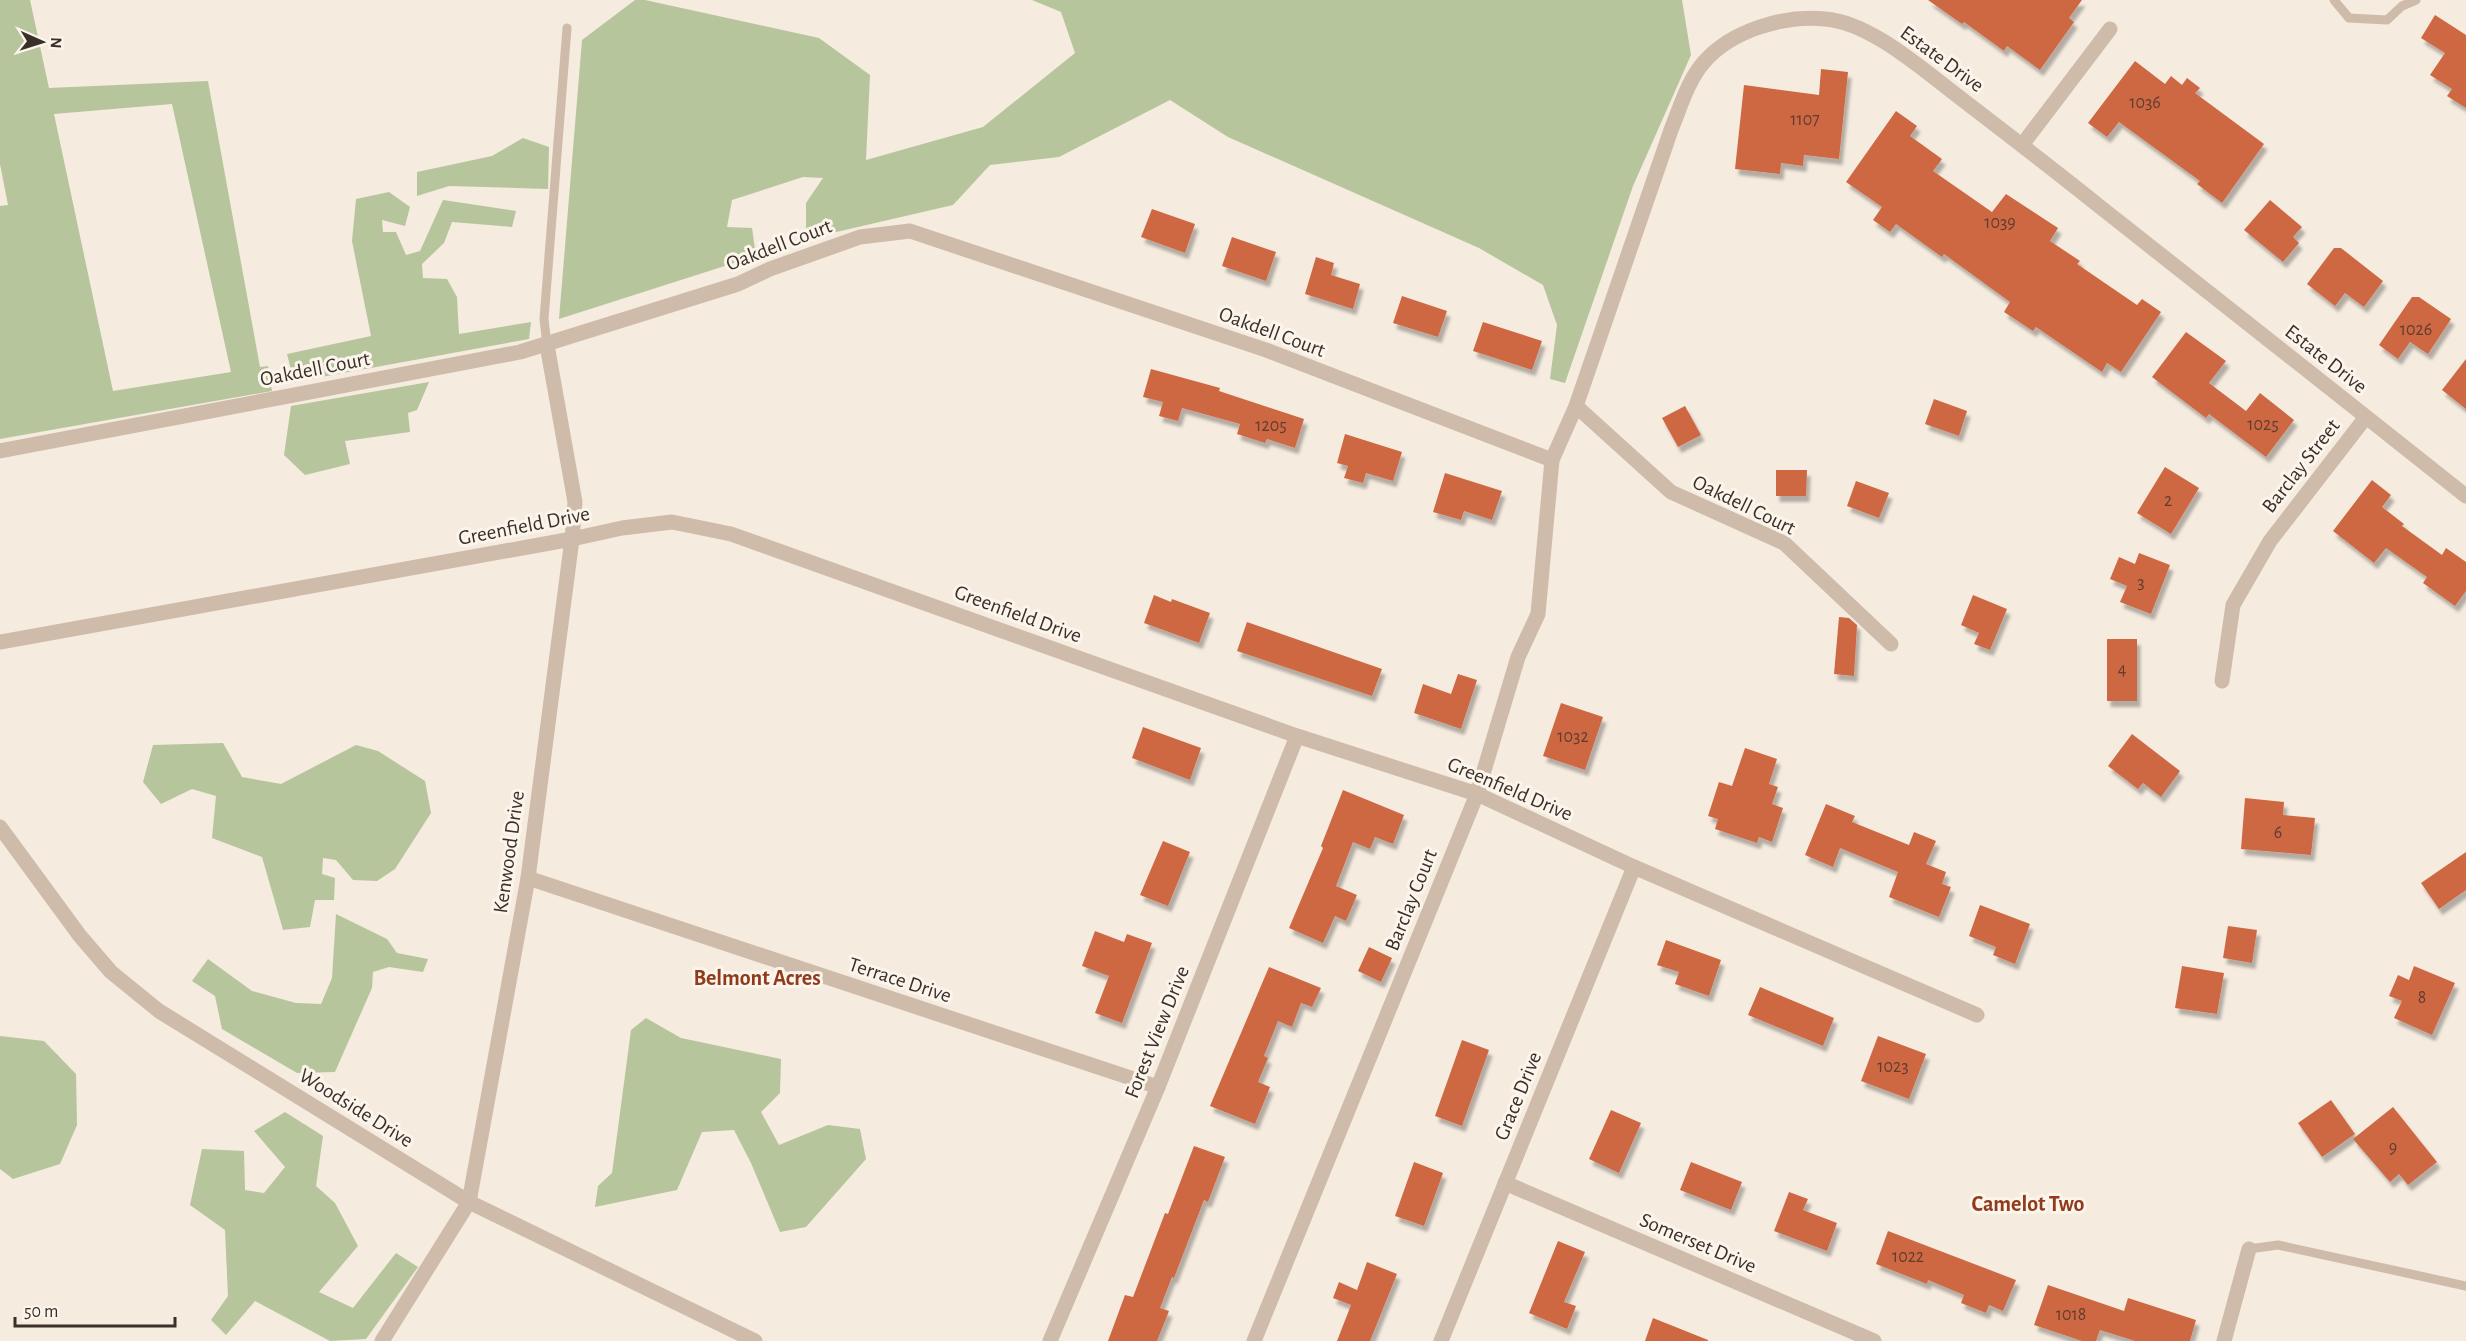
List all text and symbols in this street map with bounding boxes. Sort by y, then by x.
north arrow [12,12,72,72]
street label: Estate Drive [1896,22,1988,96]
text: N [48,37,64,49]
house number: 1036 [2129,94,2161,112]
house number: 1107 [1790,111,1820,129]
house number: 1039 [1984,214,2016,232]
street label: Oakdell Court [723,215,835,275]
street label: Oakdell Court [1216,303,1328,361]
street label: Estate Drive [2281,321,2371,397]
house number: 1026 [2400,321,2432,339]
street label: Oakdell Court [258,348,372,390]
street label: Barclay Street [2258,415,2344,517]
house number: 1025 [2247,416,2279,434]
house number: 1205 [1255,417,1287,435]
street label: Oakdell Court [1689,471,1799,539]
house number: 2 [2164,492,2172,510]
street label: Greenfield Drive [456,503,592,549]
house number: 3 [2137,574,2145,592]
street label: Greenfield Drive [952,581,1084,647]
house number: 4 [2118,661,2127,679]
house number: 1032 [1557,728,1589,746]
street label: Greenfield Drive [1444,753,1576,825]
street label: Kenwood Drive [490,789,528,915]
house number: 6 [2274,824,2282,842]
street label: Barclay Court [1381,846,1441,954]
street label: Terrace Drive [846,954,954,1006]
street label: Forest View Drive [1121,963,1193,1101]
district label: Belmont Acres [693,967,821,989]
house number: 8 [2418,989,2426,1007]
street label: Grace Drive [1491,1049,1545,1143]
house number: 1023 [1877,1058,1909,1076]
street label: Woodside Drive [295,1065,417,1151]
house number: 9 [2389,1139,2397,1157]
district label: Camelot Two [1972,1193,2085,1215]
street label: Somerset Drive [1637,1209,1759,1277]
house number: 1022 [1892,1248,1924,1266]
scale bar [15,1290,176,1328]
text: 50 m [24,1303,58,1321]
house number: 1018 [2056,1306,2086,1324]

